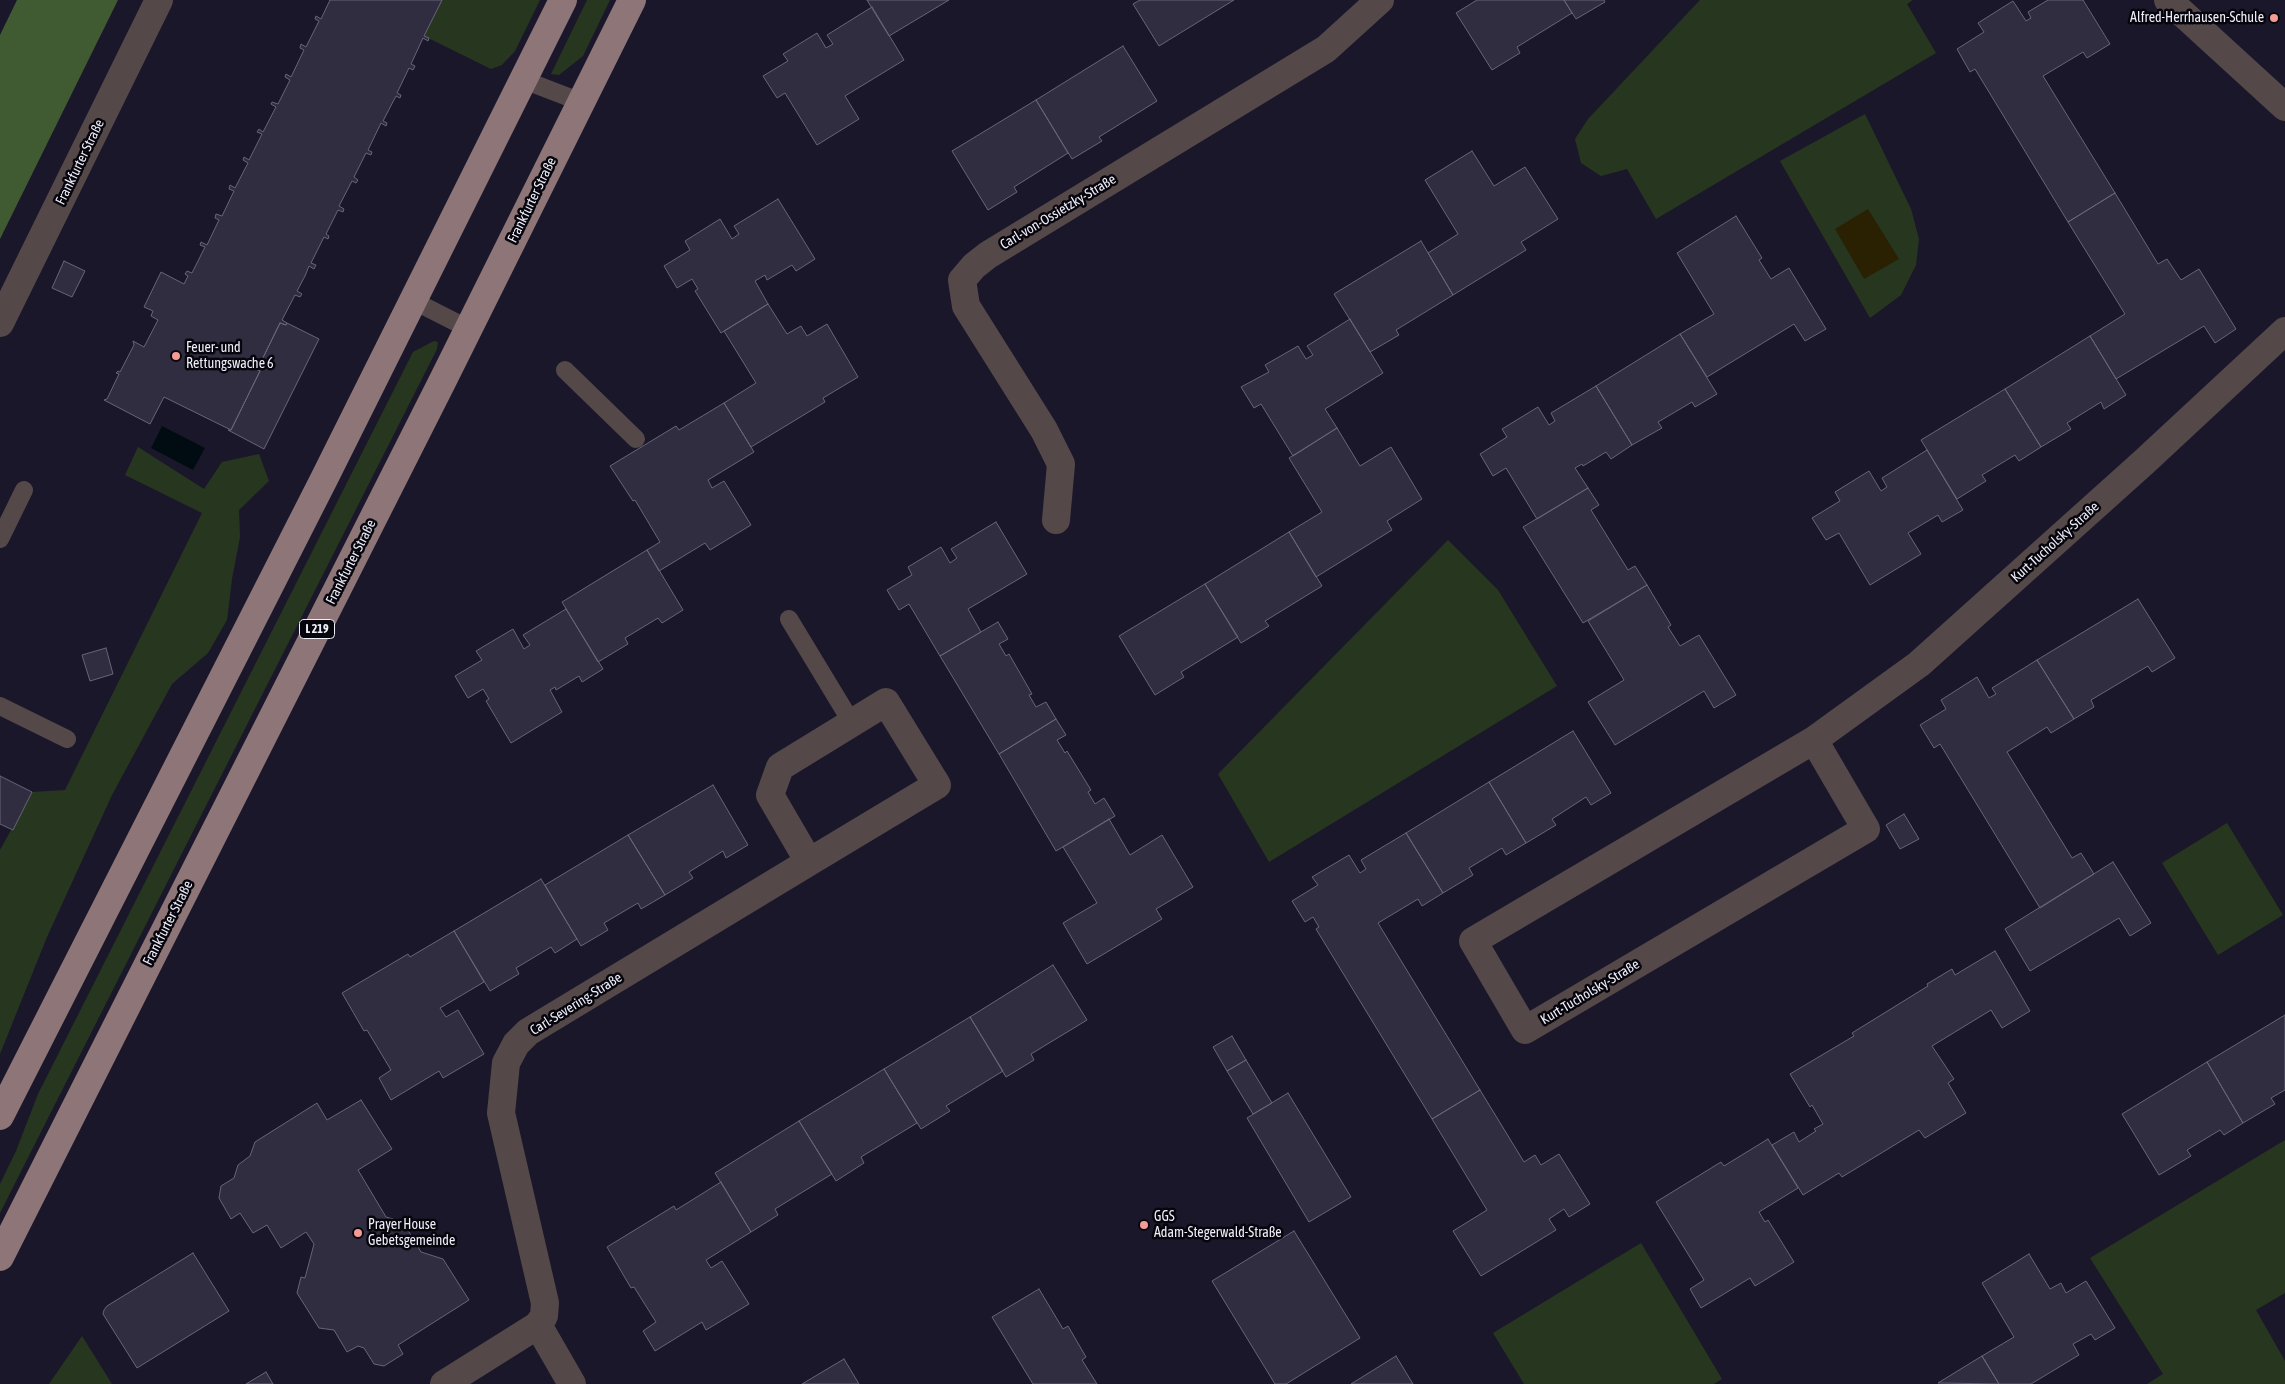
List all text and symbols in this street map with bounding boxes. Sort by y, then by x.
place label: Alfred-Herrhausen-Schule [2130,10,2264,26]
marker: Alfred-Herrhausen-Schule [2268,12,2280,24]
street label: Frankfurter Straße [52,117,108,207]
street label: Frankfurter Straße [504,155,560,245]
street label: Carl-von-Ossietzky-Straße [997,171,1119,253]
place label: Feuer- und Rettungswache 6 [186,340,273,372]
marker: Feuer- und Rettungswache 6 [170,350,182,362]
street label: Kurt-Tucholsky-Straße [2008,498,2102,586]
street label: Frankfurter Straße [322,517,380,607]
road number: L 219 [300,620,334,638]
street label: Frankfurter Straße [139,878,197,968]
street label: Kurt-Tucholsky-Straße [1538,956,1642,1028]
street label: Carl-Severing-Straße [527,969,625,1039]
place label: GGS Adam-Stegerwald-Straße [1154,1209,1282,1242]
place label: Prayer House Gebetsgemeinde [368,1217,455,1250]
marker: GGS Adam-Stegerwald-Straße [1138,1219,1150,1231]
marker: Prayer House Gebetsgemeinde [352,1227,364,1239]

